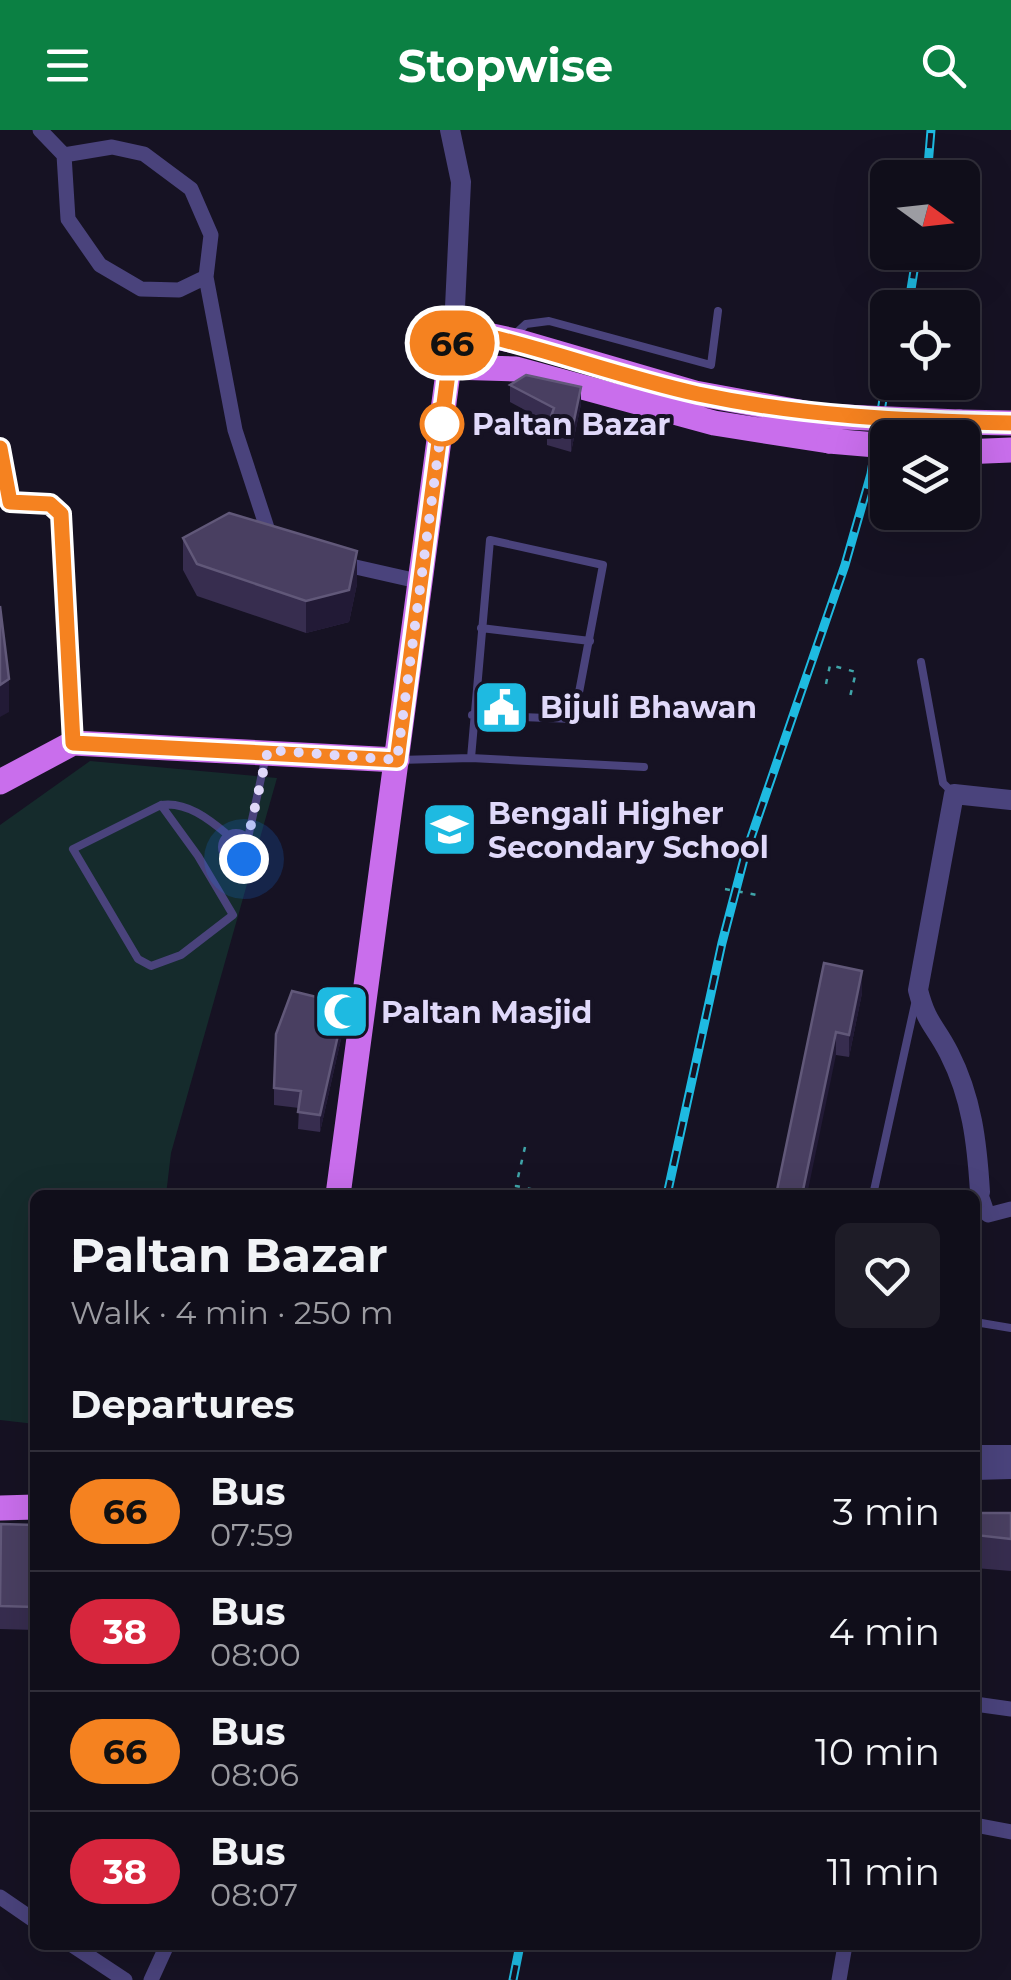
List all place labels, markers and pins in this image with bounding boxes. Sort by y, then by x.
marker: Paltan Bazar [421,403,463,445]
place label: Paltan Bazar [472,406,671,443]
public building icon: Bijuli Bhawan [471,677,531,737]
place label: Bijuli Bhawan [540,689,757,726]
place label: Bengali Higher Secondary School [488,795,769,866]
school or university icon: Bengali Higher Secondary School [419,800,479,860]
mosque icon: Paltan Masjid [312,982,372,1042]
place label: Paltan Masjid [381,994,592,1031]

